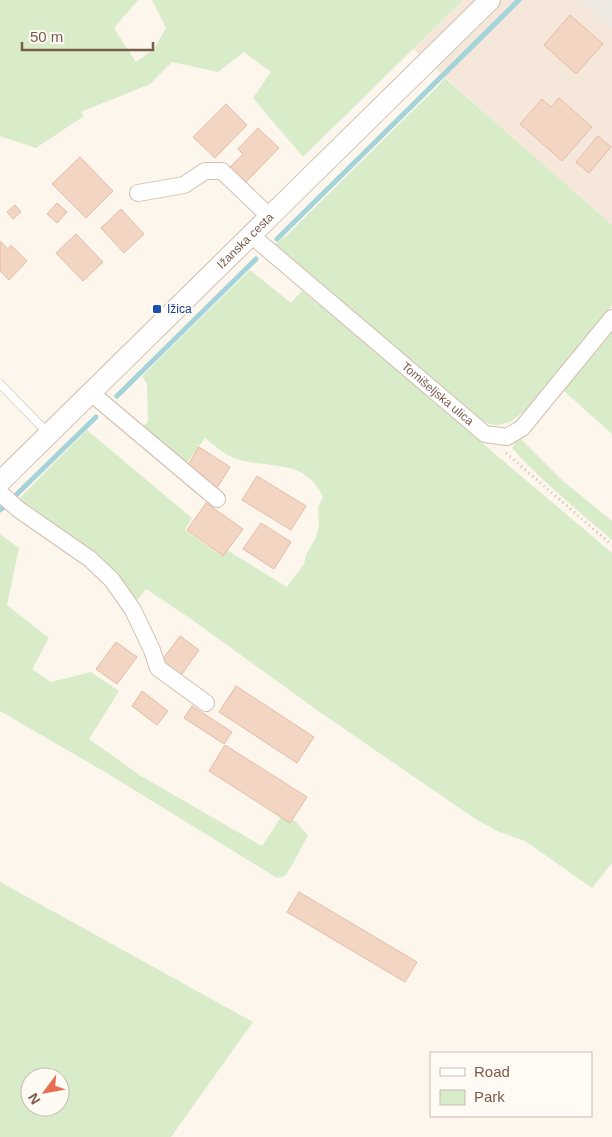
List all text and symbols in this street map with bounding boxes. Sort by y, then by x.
scale bar [22,20,154,52]
text: 50 m [30,28,63,45]
street label: Ižanska cesta [214,210,277,272]
place label: Ižica [167,302,192,316]
marker: Ižica [151,303,163,315]
street label: Tomišeljska ulica [399,359,477,428]
legend [430,1052,592,1117]
text: Road [474,1063,510,1080]
north arrow [20,1067,70,1117]
text: Park [474,1088,505,1105]
text: N [25,1090,43,1107]

